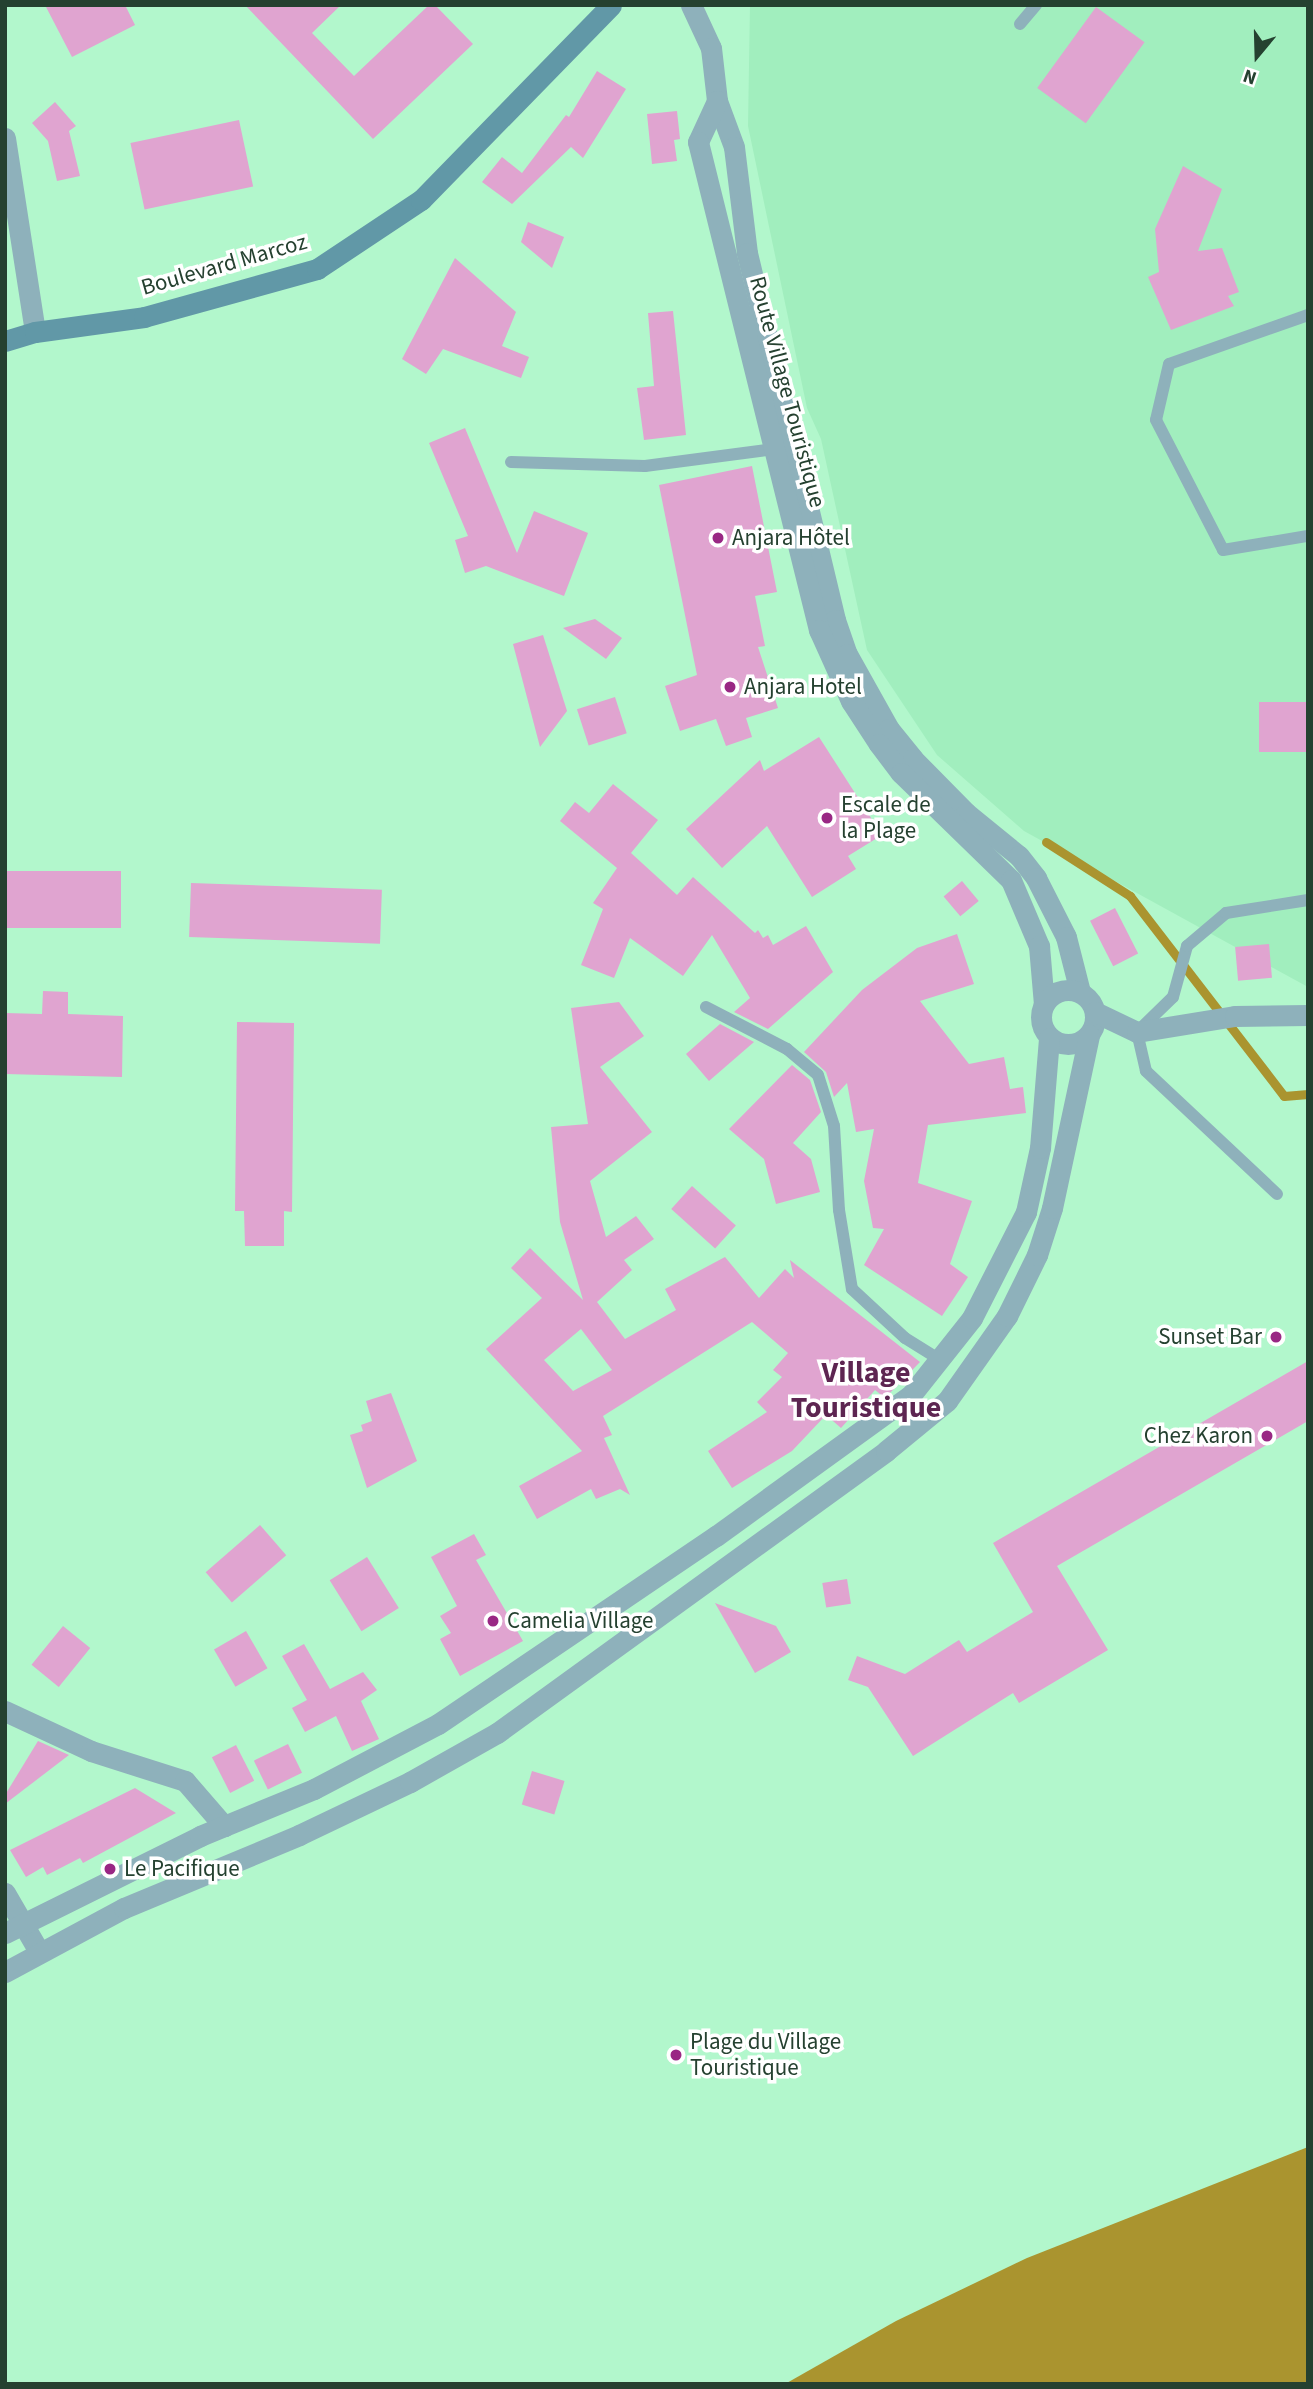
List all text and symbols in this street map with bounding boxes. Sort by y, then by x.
north arrow [1222,21,1292,91]
text: N [1240,62,1260,91]
street label: Boulevard Marcoz [138,228,310,302]
street label: Route Village Touristique [743,273,831,511]
place label: Anjara Hôtel [732,524,850,552]
marker: Anjara Hôtel [710,530,726,546]
place label: Anjara Hotel [744,673,862,701]
marker: Anjara Hotel [722,679,738,695]
place label: Escale de la Plage [841,791,931,845]
marker: Escale de la Plage [819,810,835,826]
place label: Sunset Bar [1158,1323,1262,1351]
marker: Sunset Bar [1268,1329,1284,1345]
district label: Village Touristique [791,1355,941,1426]
place label: Chez Karon [1144,1422,1253,1450]
marker: Chez Karon [1259,1428,1275,1444]
place label: Camelia Village [507,1607,653,1635]
marker: Camelia Village [485,1613,501,1629]
place label: Le Pacifique [124,1855,240,1883]
marker: Le Pacifique [102,1861,118,1877]
place label: Plage du Village Touristique [690,2028,841,2082]
marker: Plage du Village Touristique [668,2047,684,2063]

